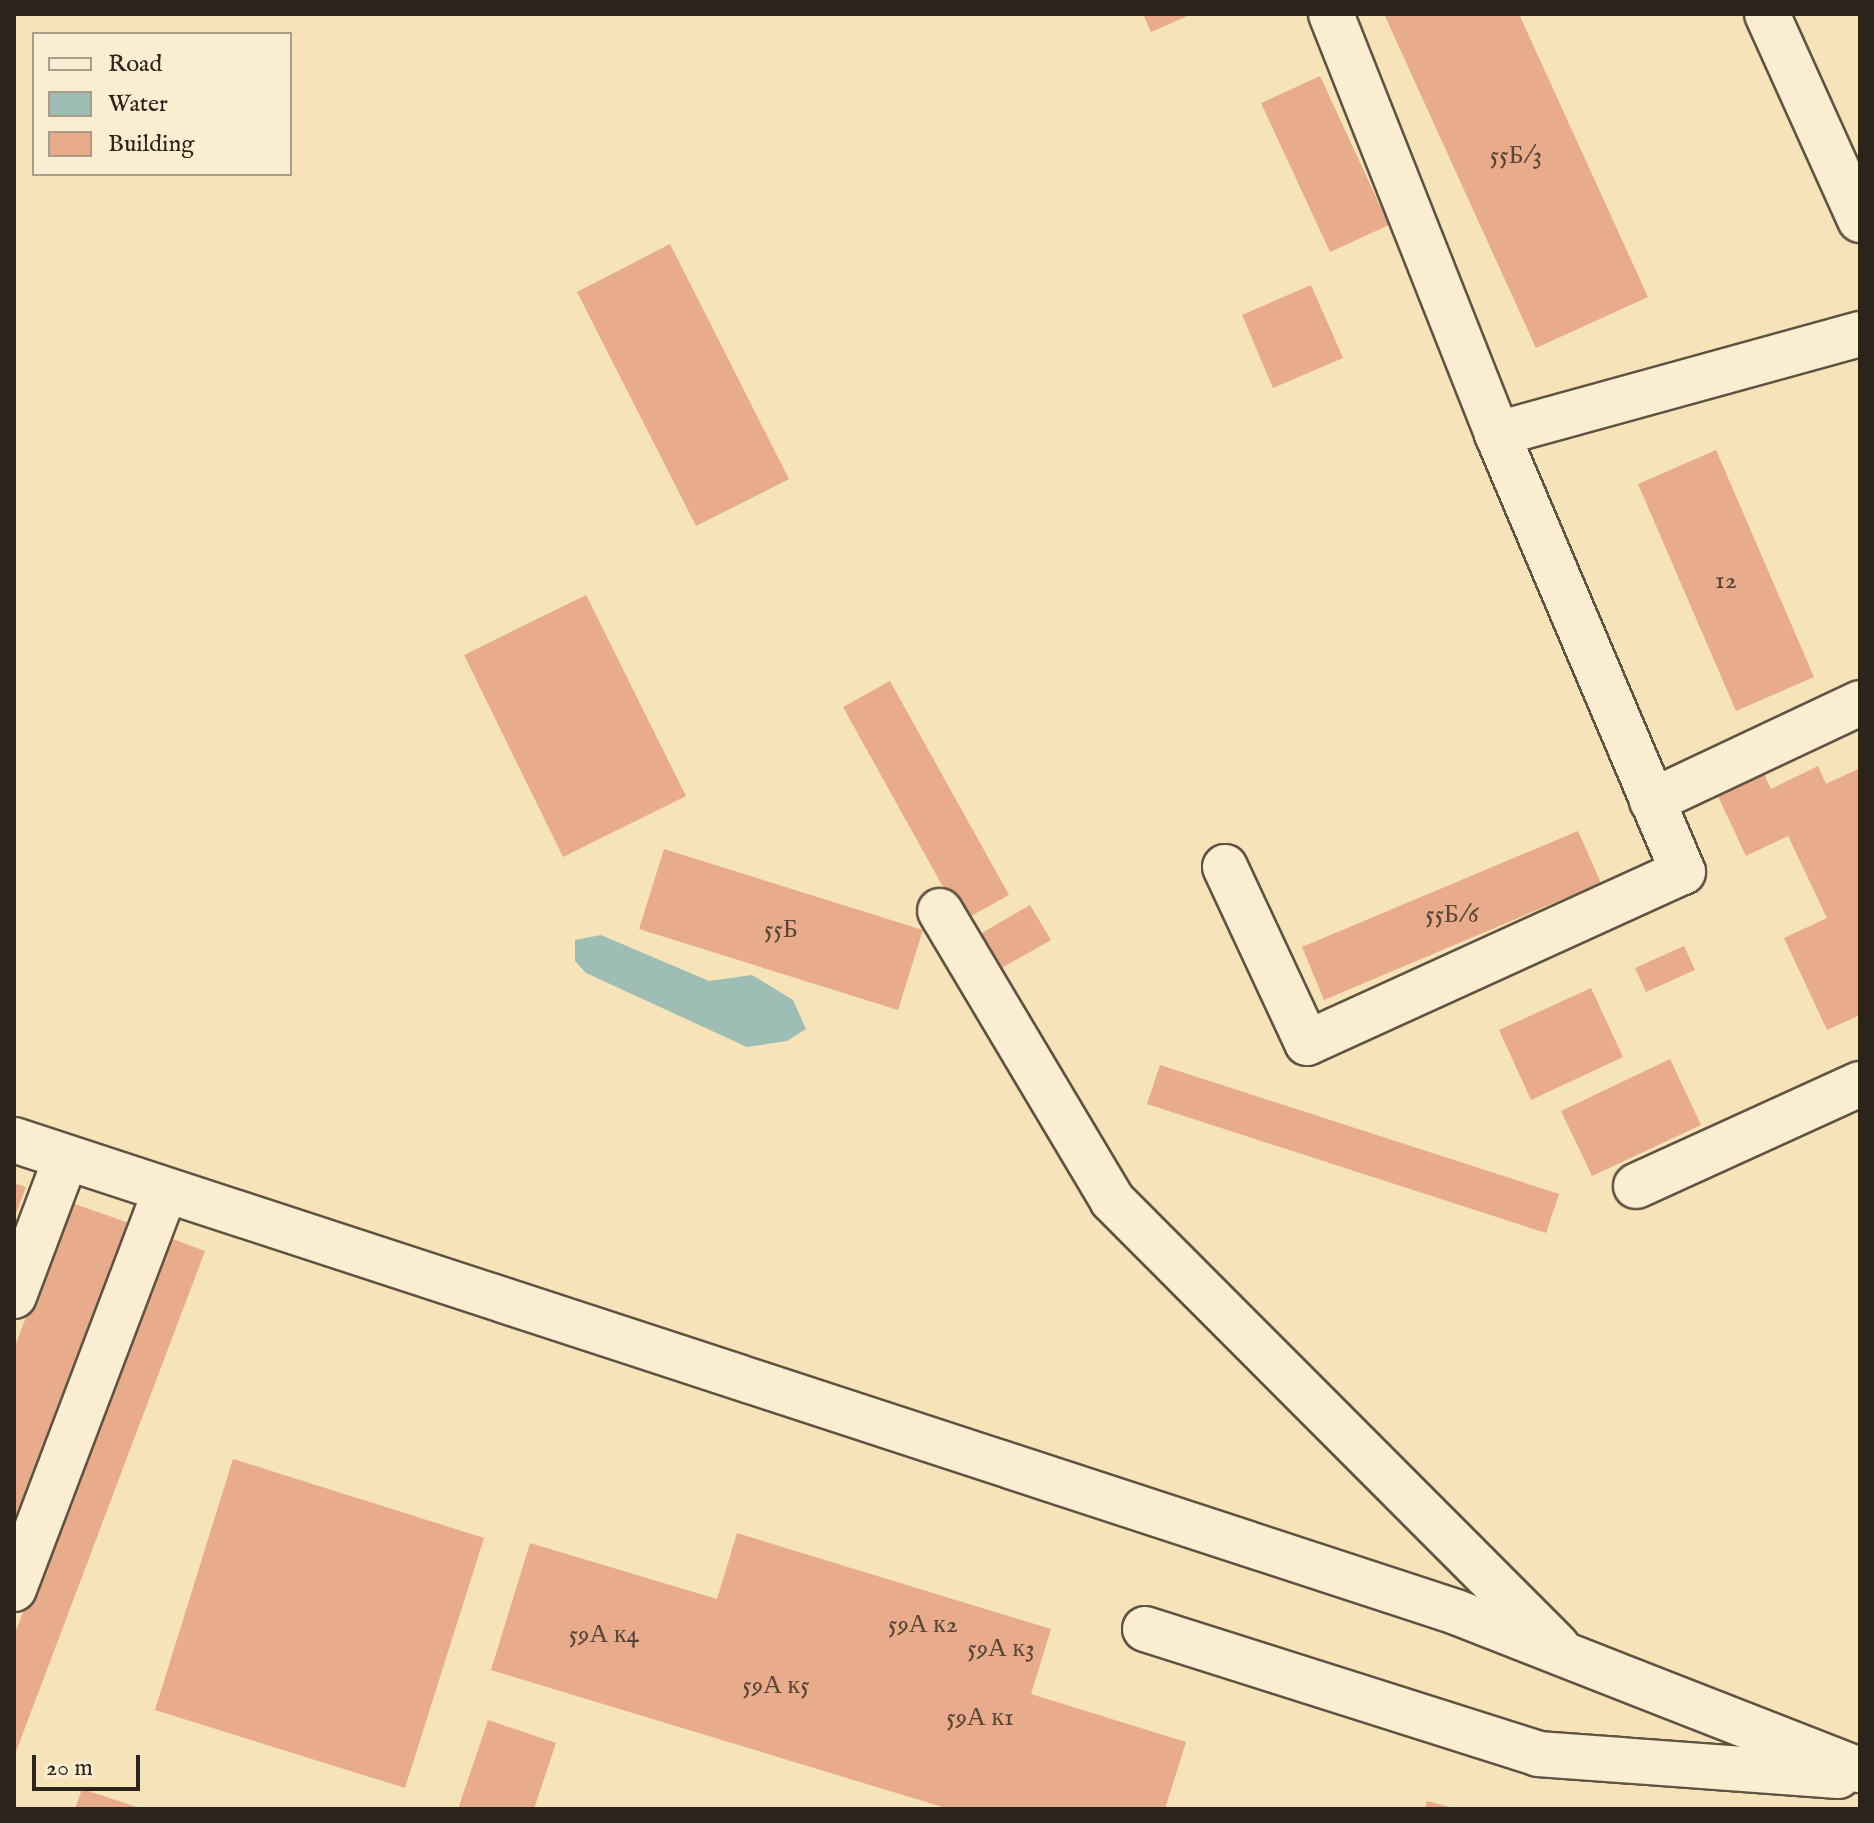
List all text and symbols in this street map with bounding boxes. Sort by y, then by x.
legend [32,32,292,176]
text: Road [108,49,162,80]
text: Water [108,89,168,120]
text: Building [108,129,194,160]
house number: 55Б/3 [1490,140,1542,172]
house number: 12 [1715,565,1737,597]
house number: 55Б/6 [1425,899,1479,931]
house number: 55Б [764,914,798,946]
house number: 59А к2 [888,1609,958,1641]
house number: 59А к4 [569,1619,639,1651]
house number: 59А к3 [967,1633,1035,1665]
house number: 59А к5 [742,1670,810,1702]
house number: 59А к1 [946,1702,1014,1734]
scale bar [36,1739,144,1789]
text: 20 m [46,1753,93,1784]

